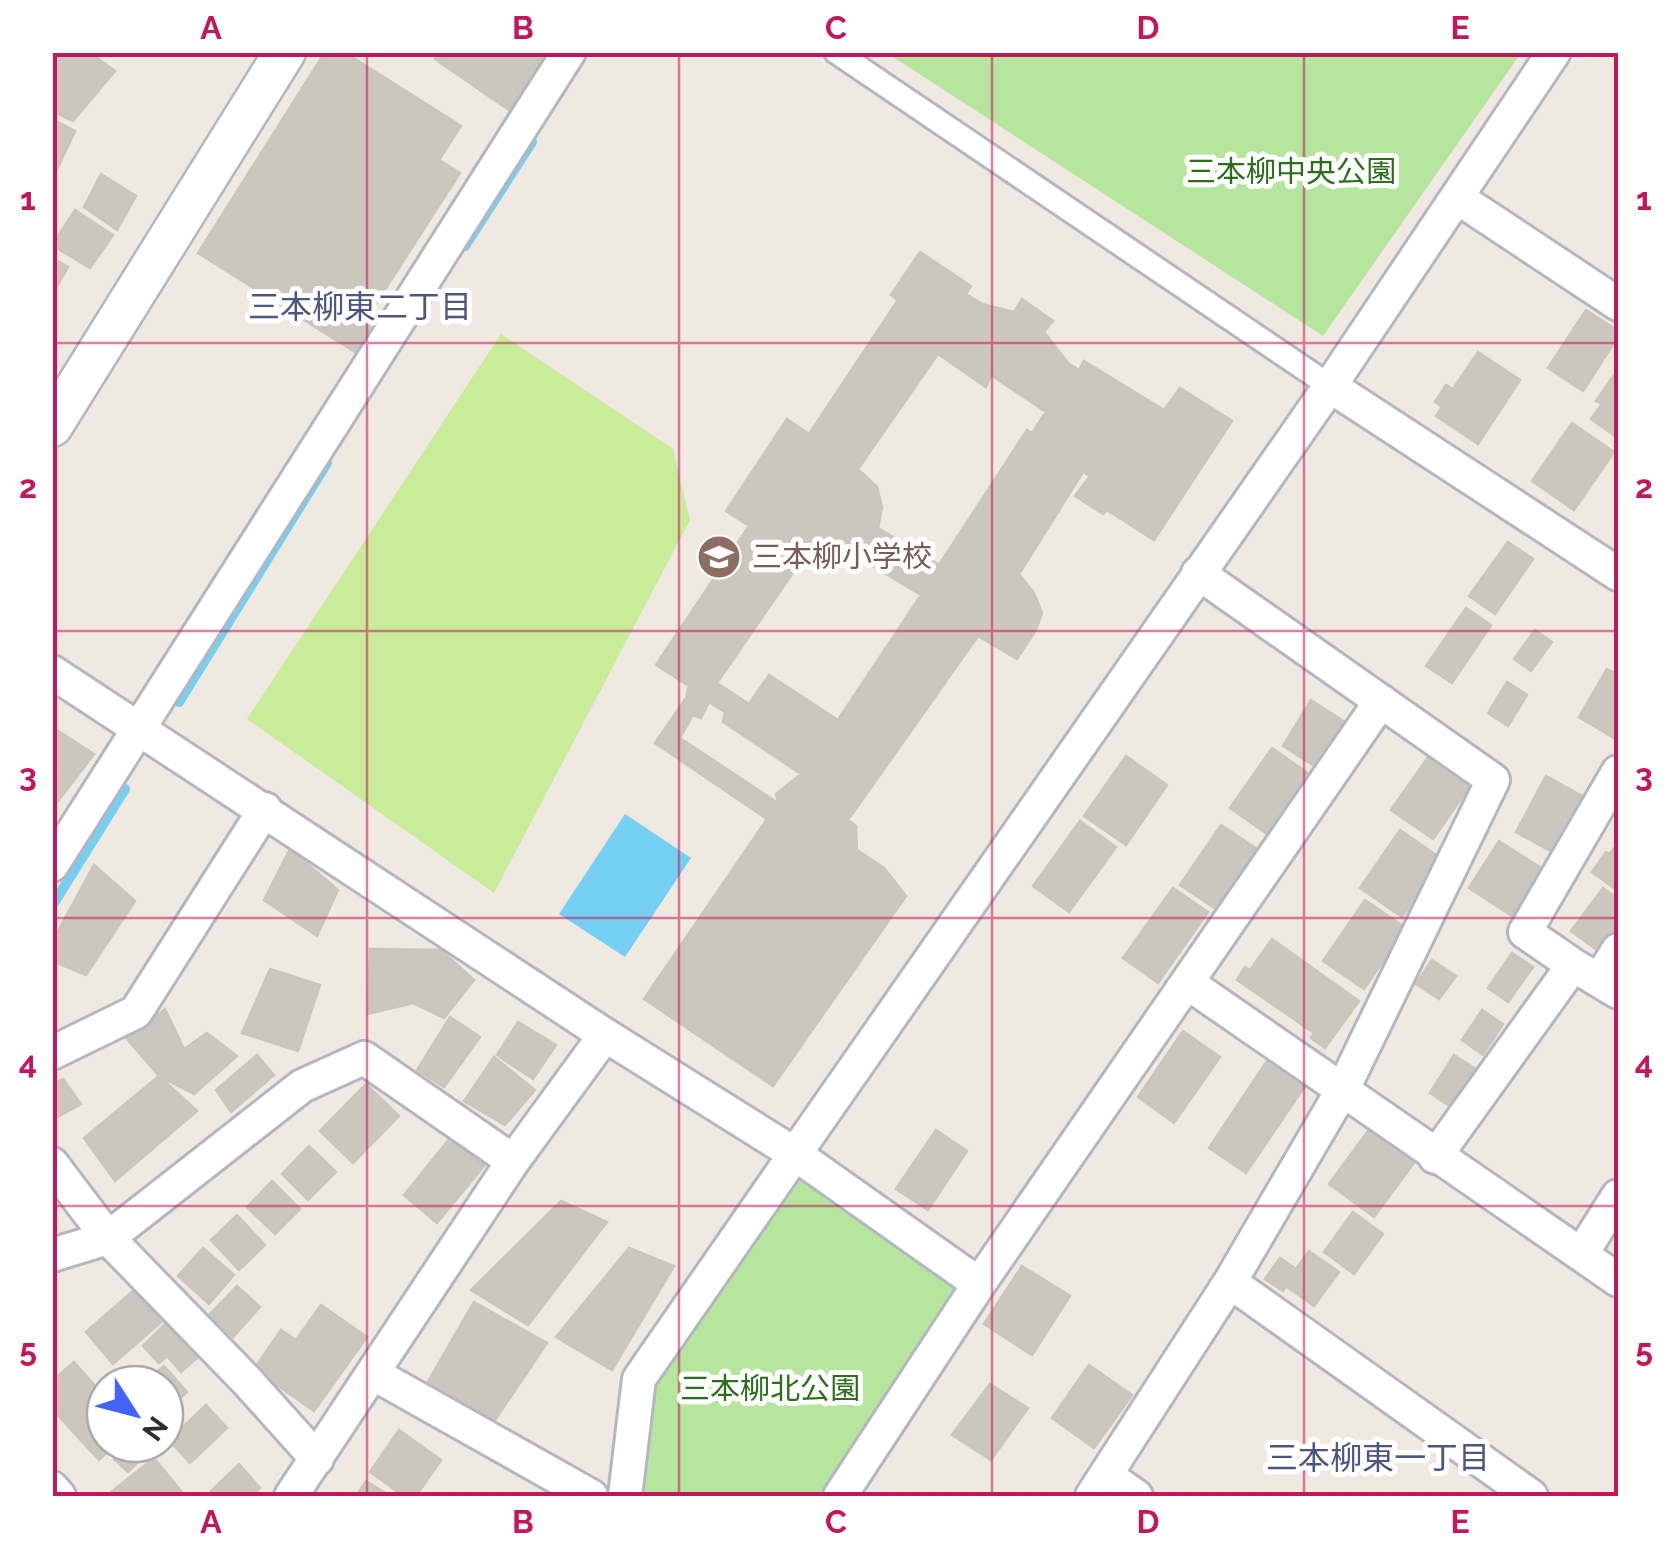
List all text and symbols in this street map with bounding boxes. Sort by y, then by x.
text: A [200,9,222,46]
text: B [512,9,534,46]
text: C [825,9,847,46]
text: D [1137,9,1159,46]
text: E [1450,9,1470,46]
park label: 三本柳中央公園 [1186,154,1396,189]
text: 1 [20,180,36,217]
text: 1 [1636,180,1652,217]
district label: 三本柳東二丁目 [248,288,472,325]
text: 2 [19,468,37,505]
text: 2 [1635,468,1653,505]
school or university icon: 三本柳小学校 [696,534,742,580]
place label: 三本柳小学校 [752,539,932,574]
text: 3 [19,756,37,793]
text: 3 [1635,756,1653,793]
text: 4 [19,1044,37,1081]
text: 4 [1635,1044,1653,1081]
text: 5 [19,1331,37,1368]
text: 5 [1635,1331,1653,1368]
north arrow [85,1364,185,1464]
park label: 三本柳北公園 [680,1371,860,1406]
text: N [135,1410,174,1447]
district label: 三本柳東一丁目 [1266,1439,1490,1476]
text: A [200,1503,222,1540]
text: B [512,1503,534,1540]
text: C [825,1503,847,1540]
text: D [1137,1503,1159,1540]
text: E [1450,1503,1470,1540]

